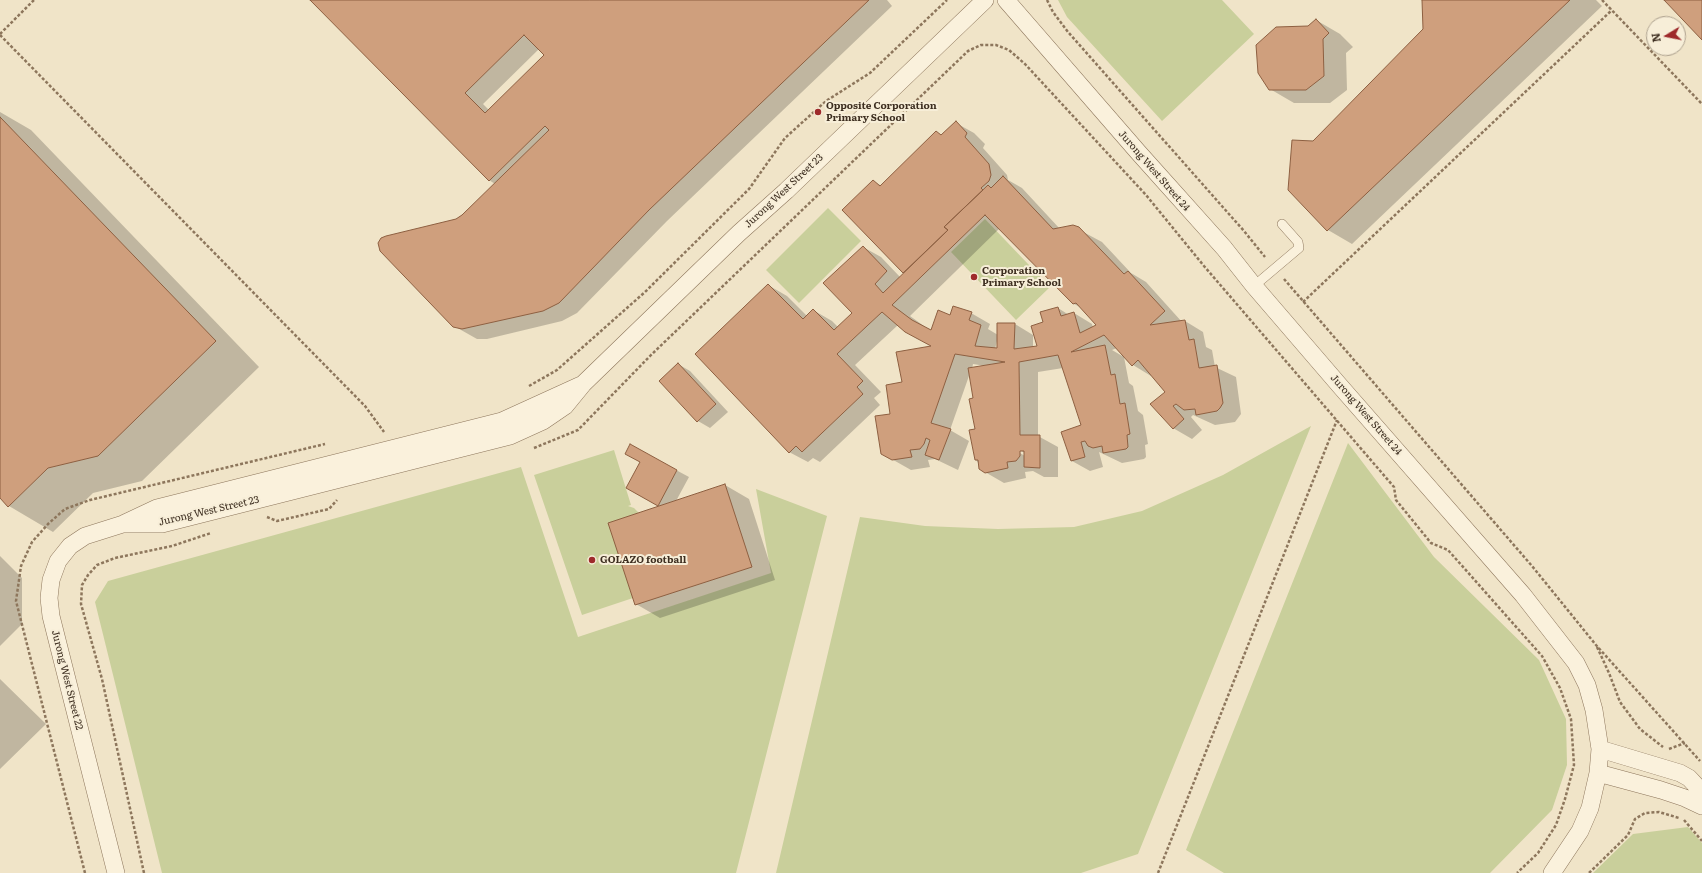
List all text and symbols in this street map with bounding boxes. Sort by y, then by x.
north arrow [1646,16,1686,56]
text: N [1646,32,1664,44]
place label: Opposite Corporation Primary School [826,100,937,124]
marker: Opposite Corporation Primary School [813,107,823,117]
street label: Jurong West Street 24 [1116,128,1192,214]
street label: Jurong West Street 23 [742,152,826,230]
place label: Corporation Primary School [982,265,1061,288]
marker: Corporation Primary School [969,272,979,282]
street label: Jurong West Street 24 [1328,372,1404,458]
street label: Jurong West Street 23 [158,494,260,528]
place label: GOLAZO football [600,554,686,566]
marker: GOLAZO football [587,555,597,565]
street label: Jurong West Street 22 [49,629,85,731]

